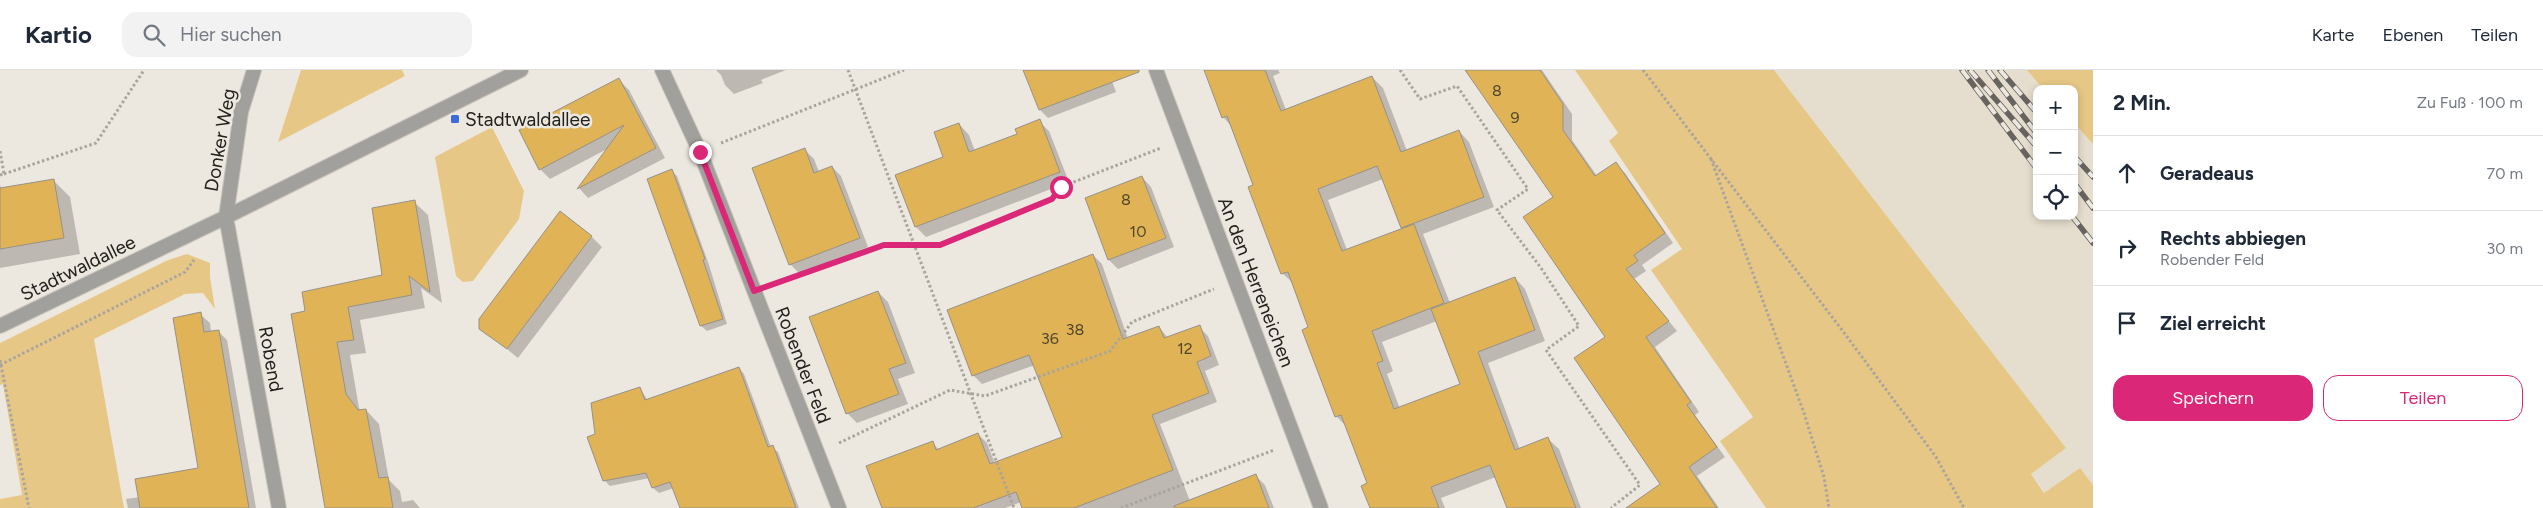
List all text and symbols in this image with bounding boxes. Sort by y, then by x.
search box [122,12,472,57]
text: Kartio [25,20,92,49]
icon: search [140,21,168,49]
text: Hier suchen [180,23,282,46]
text: Karte [2312,24,2354,46]
text: Ebenen [2382,24,2443,46]
text: Teilen [2471,24,2518,46]
house number: 8 [1492,81,1502,100]
map controls [2033,85,2078,220]
button: + [2033,85,2078,130]
street label: Donker Weg [200,87,240,193]
text: 2 Min. [2113,90,2171,115]
text: Zu Fuß · 100 m [2417,93,2523,112]
place label: Stadtwaldallee [465,108,590,131]
house number: 9 [1510,108,1520,127]
marker: Stadtwaldallee [449,113,461,125]
button: − [2033,130,2078,175]
route end [689,141,712,164]
icon: ahead [2113,159,2141,187]
text: Geradeaus [2160,162,2254,185]
text: 70 m [2487,164,2523,183]
button: locate [2033,175,2078,220]
route start [1050,176,1073,199]
house number: 8 [1121,190,1131,209]
street label: An den Herreneichen [1213,194,1299,370]
house number: 10 [1130,222,1146,241]
text: Rechts abbiegen [2160,227,2306,250]
street label: Stadtwaldallee [17,230,139,306]
icon: right [2113,234,2141,262]
text: 30 m [2486,239,2523,258]
text: Robender Feld [2160,250,2264,269]
street label: Robender Feld [770,303,836,427]
icon: arrive [2113,309,2141,337]
text: Ziel erreicht [2160,312,2266,335]
house number: 38 [1066,320,1084,339]
street label: Robend [254,324,288,394]
house number: 36 [1041,329,1059,348]
house number: 12 [1177,339,1193,358]
button: Speichern [2113,375,2313,421]
button: Teilen [2323,375,2523,421]

